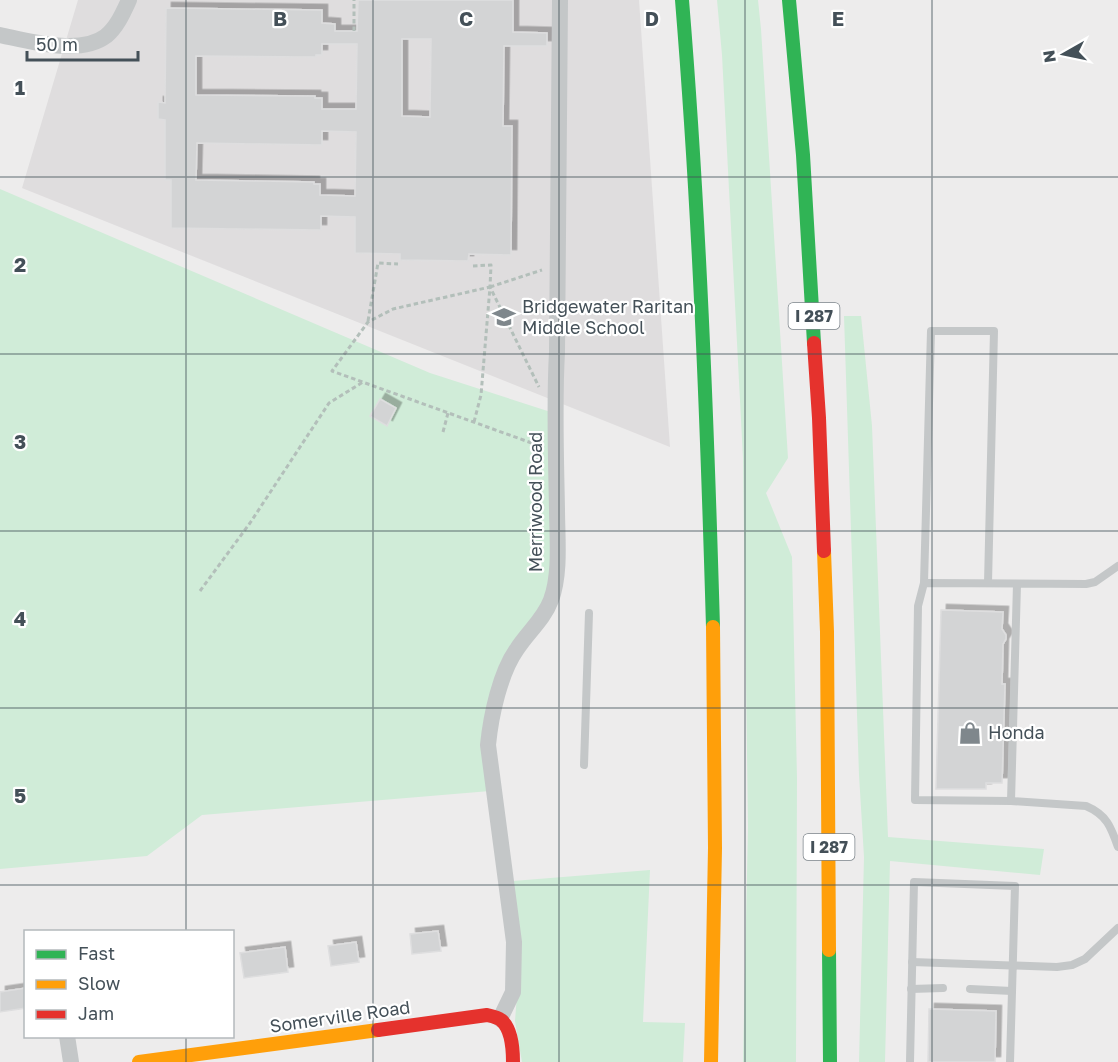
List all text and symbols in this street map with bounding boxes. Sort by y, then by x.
text: B [273,6,287,30]
text: C [459,6,473,30]
text: D [645,6,659,30]
text: E [832,6,844,30]
scale bar [27,24,138,62]
north arrow [1034,24,1094,84]
text: 50 m [36,33,78,55]
text: N [1038,49,1060,64]
text: 1 [15,75,25,99]
text: 2 [14,252,26,276]
place label: Bridgewater Raritan Middle School [522,295,694,338]
road number: I 287 [788,303,840,329]
school or university icon: Bridgewater Raritan Middle School [491,304,517,330]
text: 3 [14,429,26,453]
street label: Merriwood Road [524,432,546,572]
text: 4 [14,606,26,630]
shop icon: Honda [957,720,983,746]
place label: Honda [988,721,1045,743]
text: 5 [14,783,26,807]
road number: I 287 [804,834,854,860]
legend [24,930,234,1038]
text: Fast [78,942,115,964]
text: Slow [78,972,121,994]
street label: Somerville Road [268,995,411,1037]
text: Jam [78,1002,114,1024]

